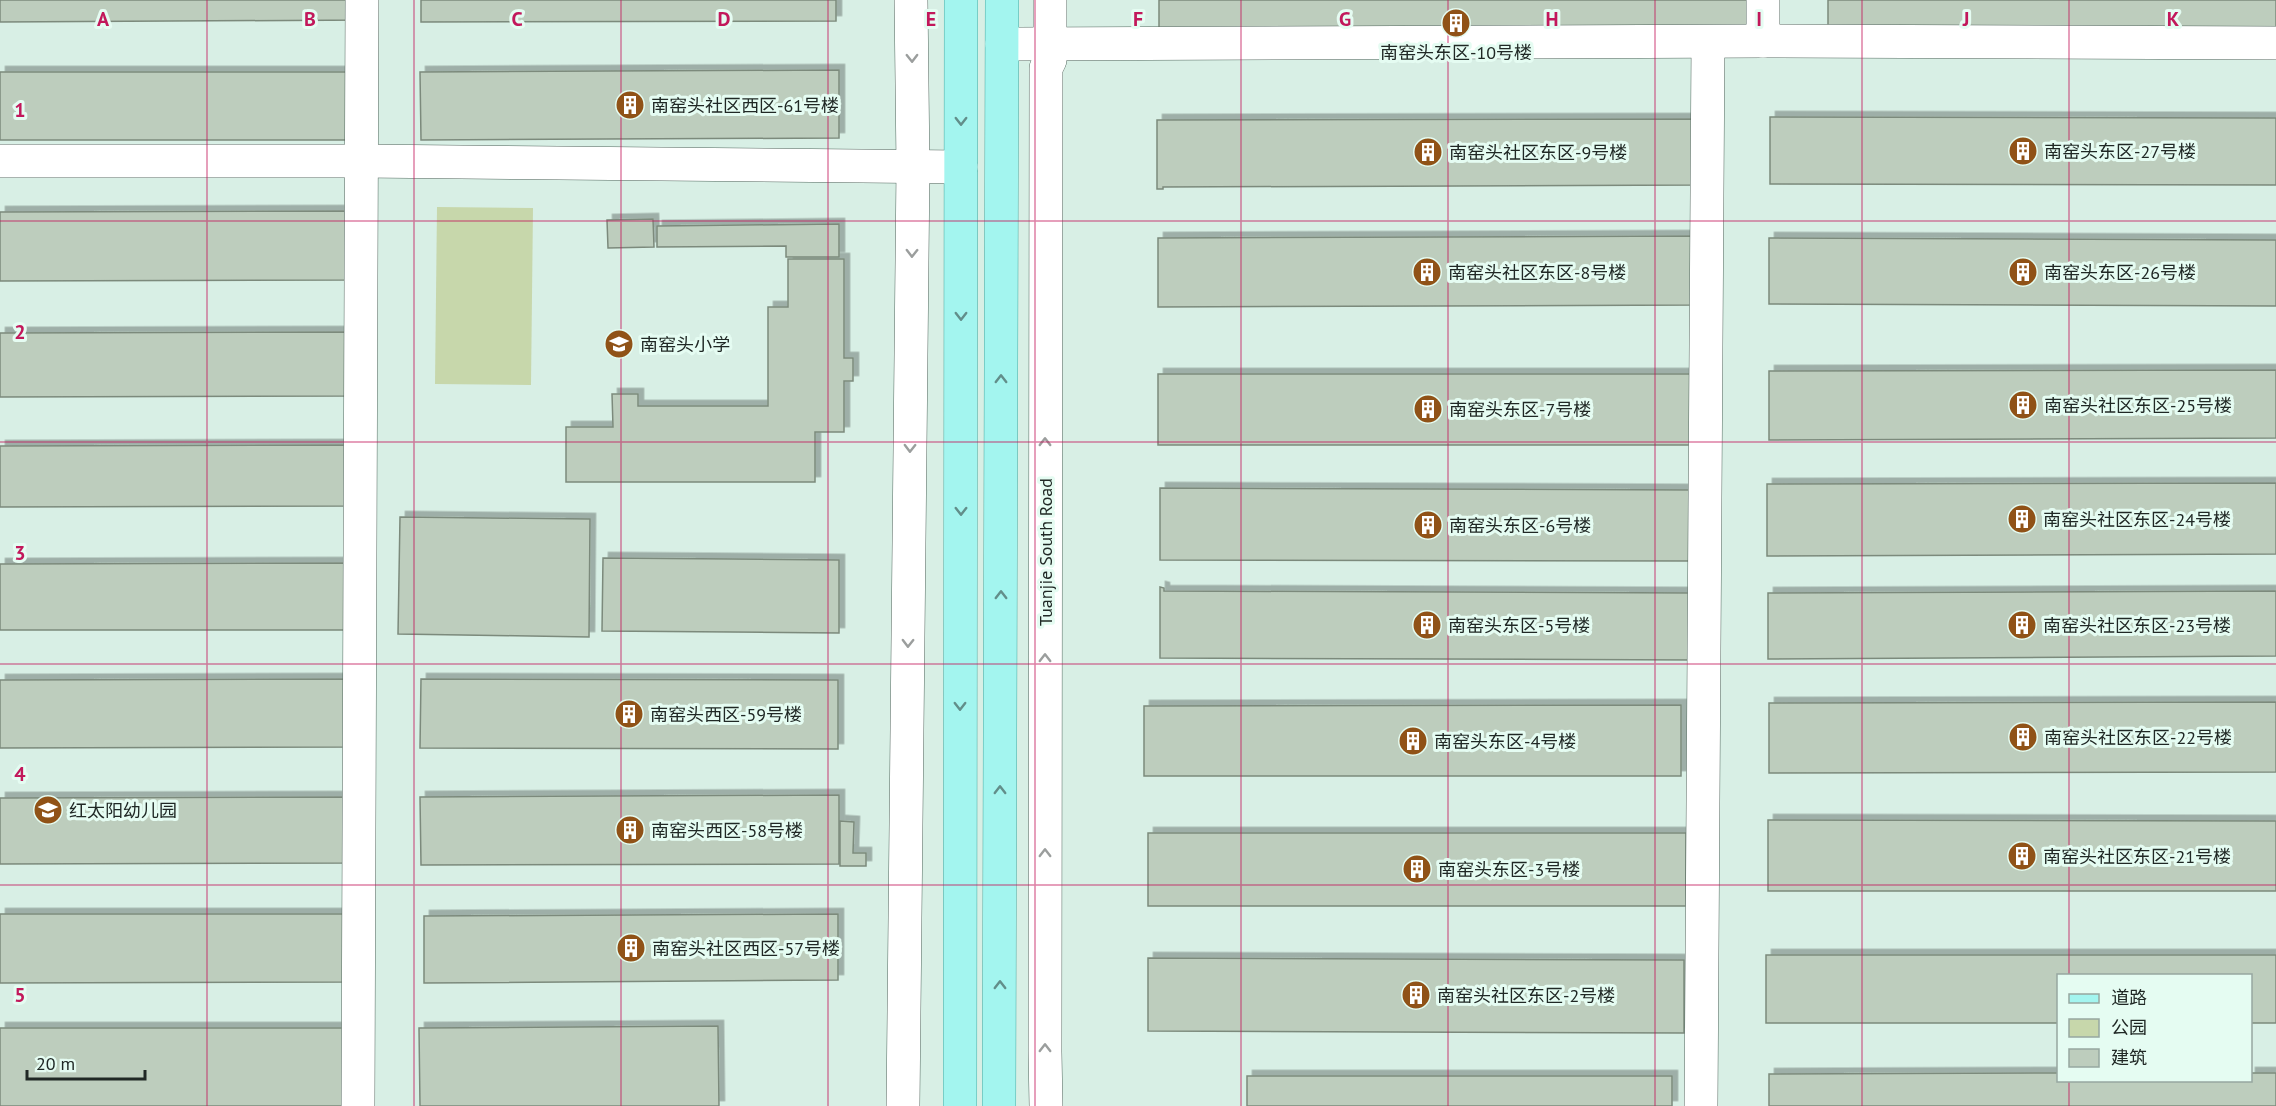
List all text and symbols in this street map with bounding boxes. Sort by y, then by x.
text: A [97,6,110,32]
text: B [304,6,316,32]
text: C [511,6,523,32]
text: D [718,6,731,32]
text: E [926,6,936,32]
text: F [1133,6,1143,32]
text: G [1339,6,1351,32]
text: H [1545,6,1559,32]
text: I [1756,6,1762,32]
text: J [1962,6,1969,32]
text: K [2167,6,2180,32]
building icon: 南窑头东区-10号楼 [1440,7,1472,39]
place label: 南窑头东区-10号楼 [1380,41,1532,64]
one-way arrow [905,54,918,63]
building icon: 南窑头社区西区-61号楼 [614,89,646,121]
place label: 南窑头社区西区-61号楼 [651,94,839,117]
text: 1 [14,97,26,123]
one-way arrow [955,117,967,126]
building icon: 南窑头东区-27号楼 [2007,135,2039,167]
building icon: 南窑头社区东区-9号楼 [1412,136,1444,168]
place label: 南窑头东区-27号楼 [2044,140,2196,163]
place label: 南窑头社区东区-9号楼 [1449,141,1627,164]
one-way arrow [906,249,918,258]
building icon: 南窑头社区东区-8号楼 [1411,256,1443,288]
building icon: 南窑头东区-26号楼 [2007,256,2039,288]
place label: 南窑头社区东区-8号楼 [1448,261,1626,284]
place label: 南窑头东区-26号楼 [2044,261,2196,284]
one-way arrow [955,312,967,321]
text: 2 [14,319,26,345]
school or university icon: 南窑头小学 [603,328,635,360]
place label: 南窑头小学 [640,333,730,356]
one-way arrow [995,374,1007,383]
building icon: 南窑头社区东区-25号楼 [2007,389,2039,421]
building icon: 南窑头东区-7号楼 [1412,393,1444,425]
place label: 南窑头社区东区-25号楼 [2044,394,2232,417]
place label: 南窑头东区-7号楼 [1449,398,1591,421]
one-way arrow [1039,437,1051,446]
one-way arrow [904,444,916,453]
street label: Tuanjie South Road [1034,478,1057,626]
building icon: 南窑头社区东区-24号楼 [2006,503,2038,535]
one-way arrow [955,507,967,516]
place label: 南窑头社区东区-24号楼 [2043,508,2231,531]
building icon: 南窑头东区-6号楼 [1412,509,1444,541]
place label: 南窑头东区-6号楼 [1449,514,1591,537]
text: 3 [14,540,26,566]
one-way arrow [995,590,1007,599]
building icon: 南窑头东区-5号楼 [1411,609,1443,641]
building icon: 南窑头社区东区-23号楼 [2006,609,2038,641]
place label: 南窑头东区-5号楼 [1448,614,1590,637]
place label: 南窑头社区东区-23号楼 [2043,614,2231,637]
one-way arrow [902,639,914,648]
one-way arrow [1039,653,1051,662]
building icon: 南窑头西区-59号楼 [613,698,645,730]
one-way arrow [954,702,966,711]
place label: 南窑头西区-59号楼 [650,703,802,726]
building icon: 南窑头社区东区-22号楼 [2007,721,2039,753]
building icon: 南窑头东区-4号楼 [1397,725,1429,757]
place label: 南窑头社区东区-22号楼 [2044,726,2232,749]
place label: 南窑头东区-4号楼 [1434,730,1576,753]
text: 4 [14,761,26,787]
one-way arrow [994,785,1006,794]
school or university icon: 红太阳幼儿园 [32,794,64,826]
place label: 红太阳幼儿园 [69,799,177,822]
building icon: 南窑头西区-58号楼 [614,814,646,846]
place label: 南窑头西区-58号楼 [651,819,803,842]
building icon: 南窑头社区东区-21号楼 [2006,840,2038,872]
place label: 南窑头社区东区-21号楼 [2043,845,2231,868]
one-way arrow [1039,848,1051,857]
building icon: 南窑头东区-3号楼 [1401,853,1433,885]
place label: 南窑头东区-3号楼 [1438,858,1580,881]
building icon: 南窑头社区西区-57号楼 [615,932,647,964]
place label: 南窑头社区西区-57号楼 [652,937,840,960]
legend [2057,974,2252,1082]
building icon: 南窑头社区东区-2号楼 [1400,979,1432,1011]
one-way arrow [994,980,1006,989]
text: 5 [14,982,26,1008]
place label: 南窑头社区东区-2号楼 [1437,984,1615,1007]
text: 道路 [2111,986,2147,1009]
text: 公园 [2111,1016,2147,1039]
scale bar [27,1043,146,1081]
one-way arrow [1039,1043,1051,1052]
text: 建筑 [2111,1046,2147,1069]
text: 20 m [36,1052,75,1075]

